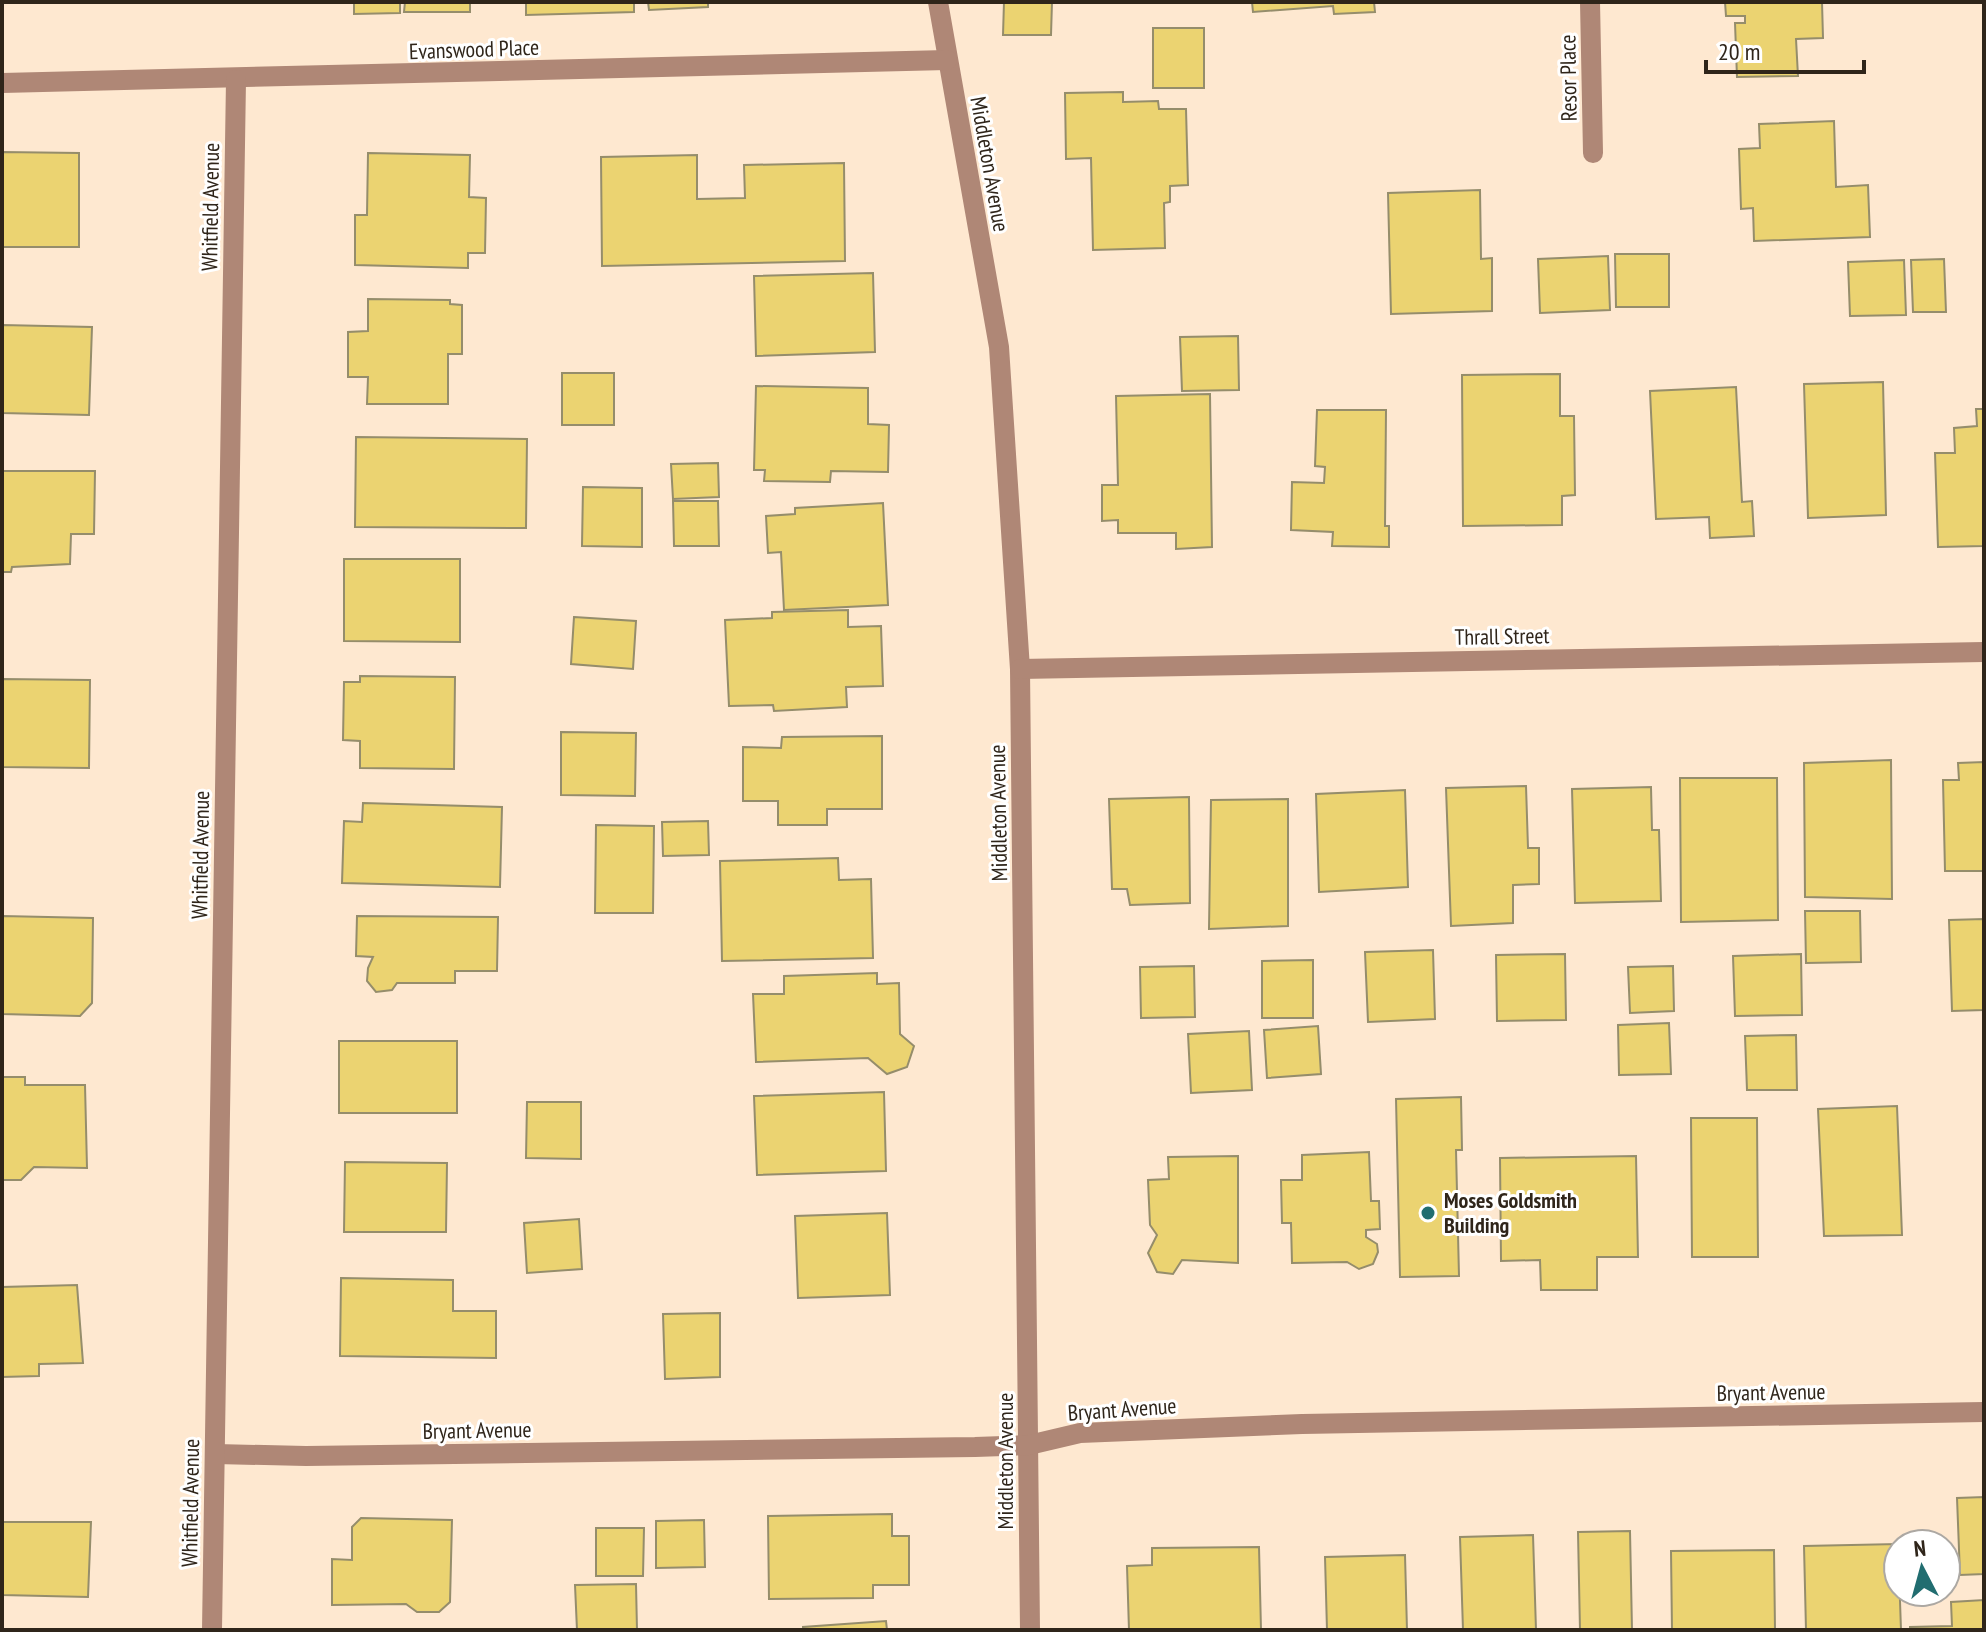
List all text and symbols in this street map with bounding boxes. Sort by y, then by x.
scale bar [1706,24,1864,74]
street label: Evanswood Place [408,33,540,65]
street label: Resor Place [1553,34,1583,122]
text: 20 m [1718,36,1760,67]
street label: Middleton Avenue [964,94,1016,234]
street label: Whitfield Avenue [195,143,225,271]
street label: Thrall Street [1454,621,1550,651]
street label: Middleton Avenue [983,744,1013,882]
street label: Whitfield Avenue [185,791,215,919]
place label: Moses Goldsmith Building [1444,1186,1577,1239]
marker: Moses Goldsmith Building [1419,1204,1437,1222]
street label: Bryant Avenue [1716,1377,1826,1407]
street label: Bryant Avenue [1067,1391,1177,1427]
street label: Middleton Avenue [991,1393,1019,1529]
street label: Bryant Avenue [422,1415,532,1445]
street label: Whitfield Avenue [175,1439,205,1567]
north arrow [1882,1528,1962,1608]
text: N [1913,1534,1927,1563]

